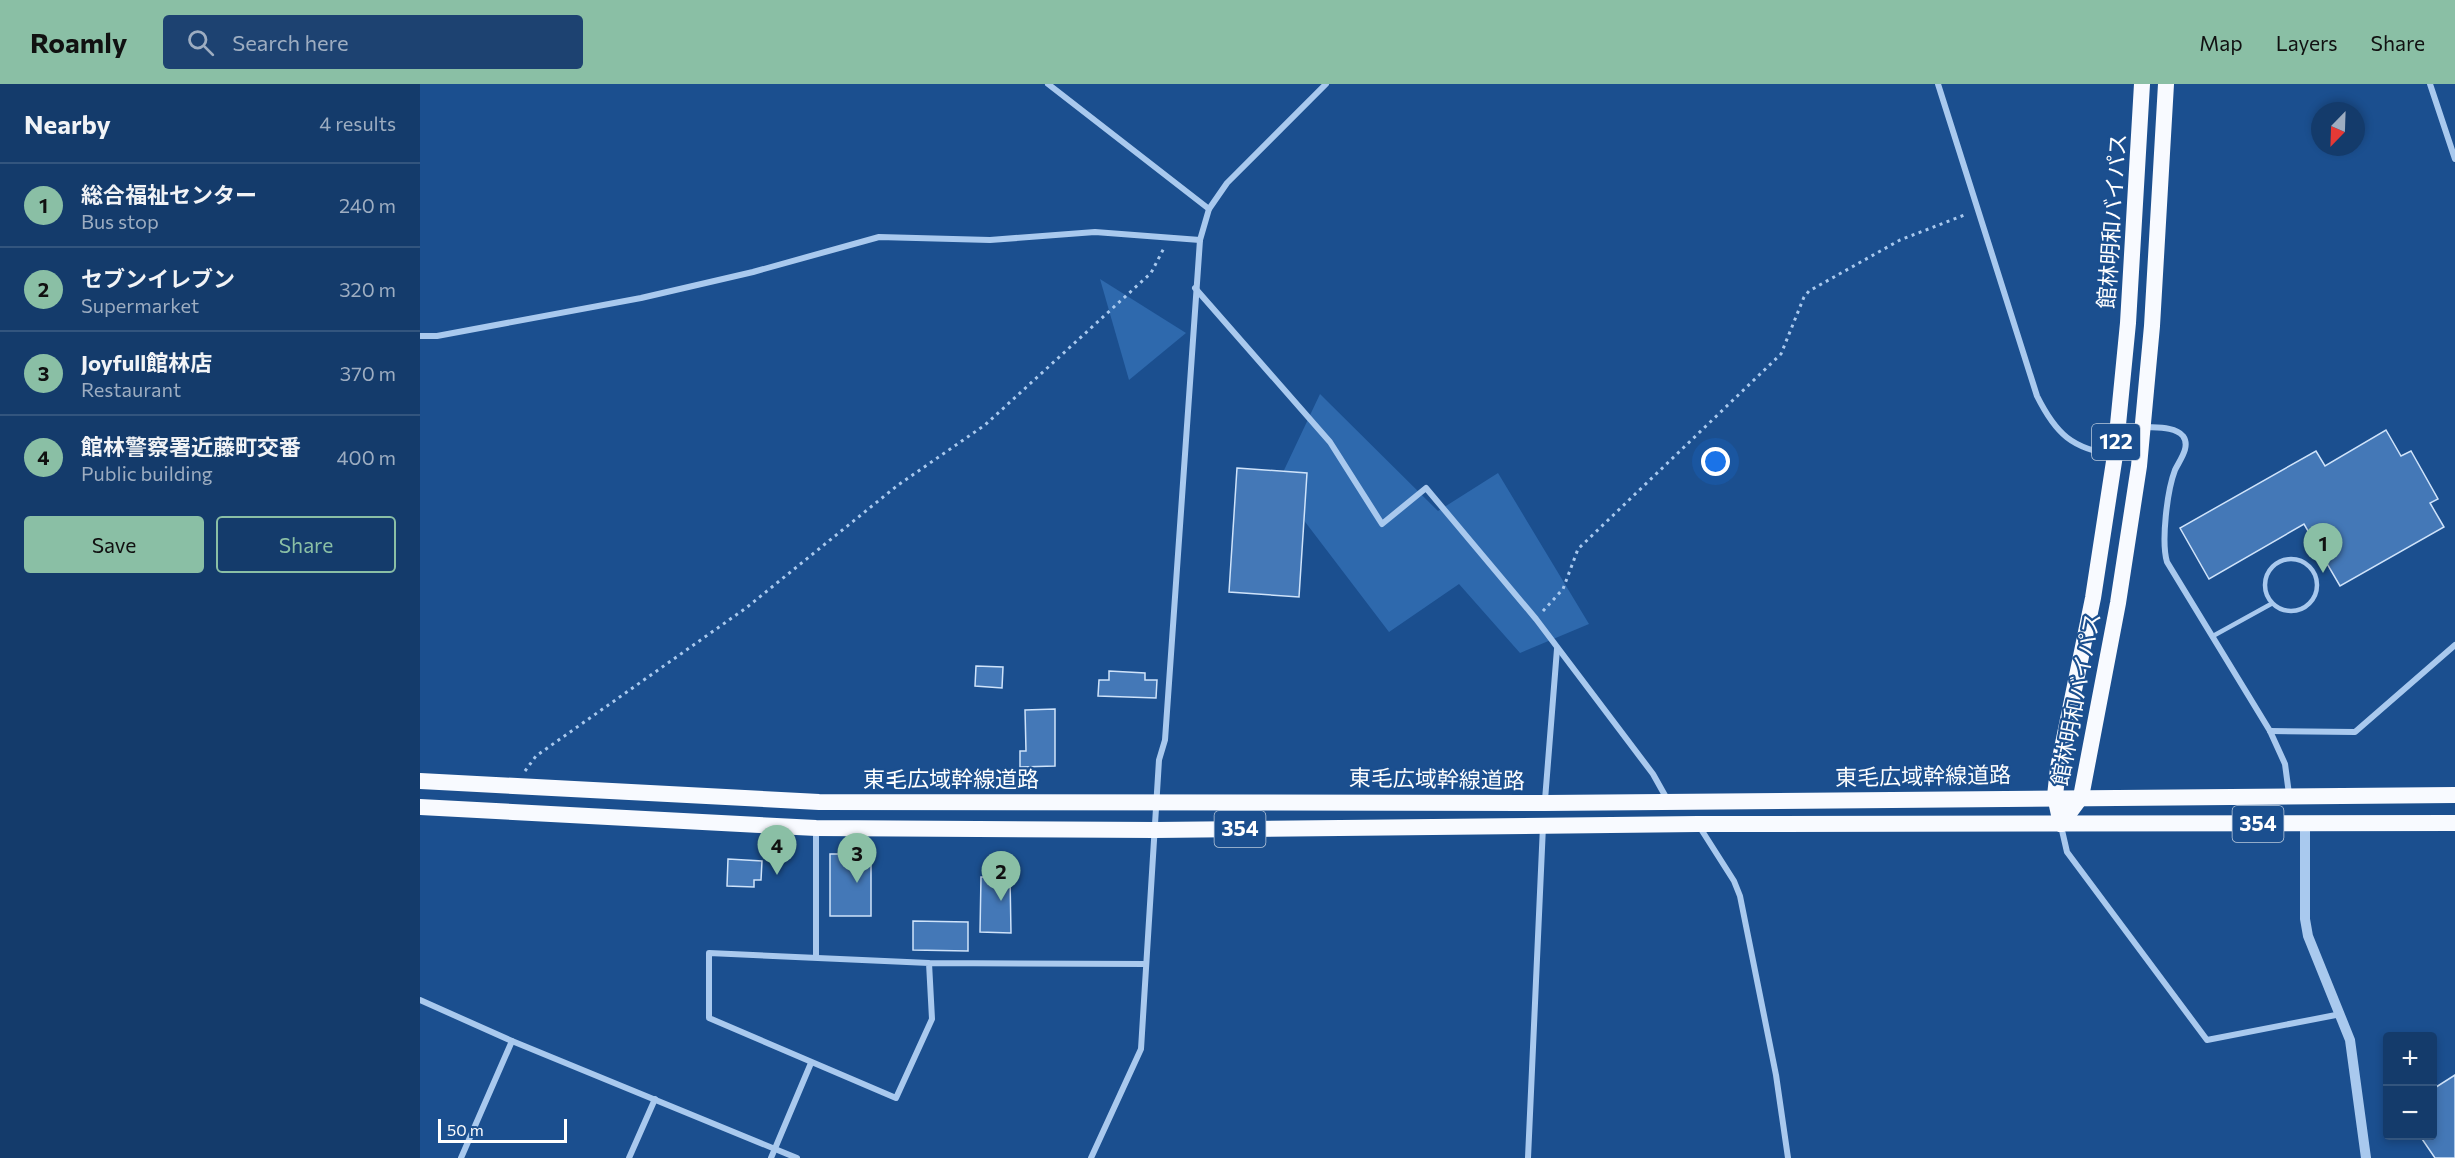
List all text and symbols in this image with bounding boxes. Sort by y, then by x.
search box [163,15,583,69]
text: Roamly [30,25,127,59]
icon: search [184,26,217,59]
text: Search here [232,29,349,56]
text: Map [2199,30,2243,55]
text: Layers [2276,30,2338,55]
text: Share [2371,30,2425,55]
north arrow [2311,102,2365,156]
text: Nearby [24,108,111,139]
text: 4 results [319,111,396,135]
street label: 館林明和バイパス [2092,132,2131,309]
text: 総合福祉センター [81,181,257,208]
text: 1 [39,193,48,217]
text: 240 m [339,193,396,217]
text: Bus stop [81,209,159,233]
text: セブンイレブン [81,265,235,292]
text: 2 [38,277,49,301]
text: 320 m [339,277,396,301]
text: Supermarket [81,293,199,317]
text: Joyfull館林店 [81,349,212,376]
text: 3 [38,361,49,385]
text: 370 m [340,361,396,385]
text: Restaurant [81,377,181,401]
road number: 122 [2092,424,2140,460]
text: 館林警察署近藤町交番 [81,433,301,460]
text: 4 [37,445,50,469]
text: 400 m [337,445,396,469]
your location [1701,447,1730,476]
text: Public building [81,461,213,485]
button: Save [24,516,204,573]
button: Share [216,516,396,573]
pin: 1 [2304,524,2342,573]
street label: 館林明和バイパス [2046,610,2106,788]
street label: 東毛広域幹線道路 [1835,760,2011,791]
street label: 東毛広域幹線道路 [1349,763,1525,794]
street label: 東毛広域幹線道路 [863,765,1039,792]
road number: 354 [2232,806,2284,842]
road number: 354 [1214,811,1266,847]
pin: 4 [758,826,796,875]
pin: 3 [838,834,876,883]
pin: 2 [982,852,1020,901]
map controls [2383,1032,2437,1140]
button: + [2383,1032,2437,1086]
button: − [2383,1086,2437,1140]
scale bar [438,1116,567,1144]
text: 50 m [447,1120,484,1139]

